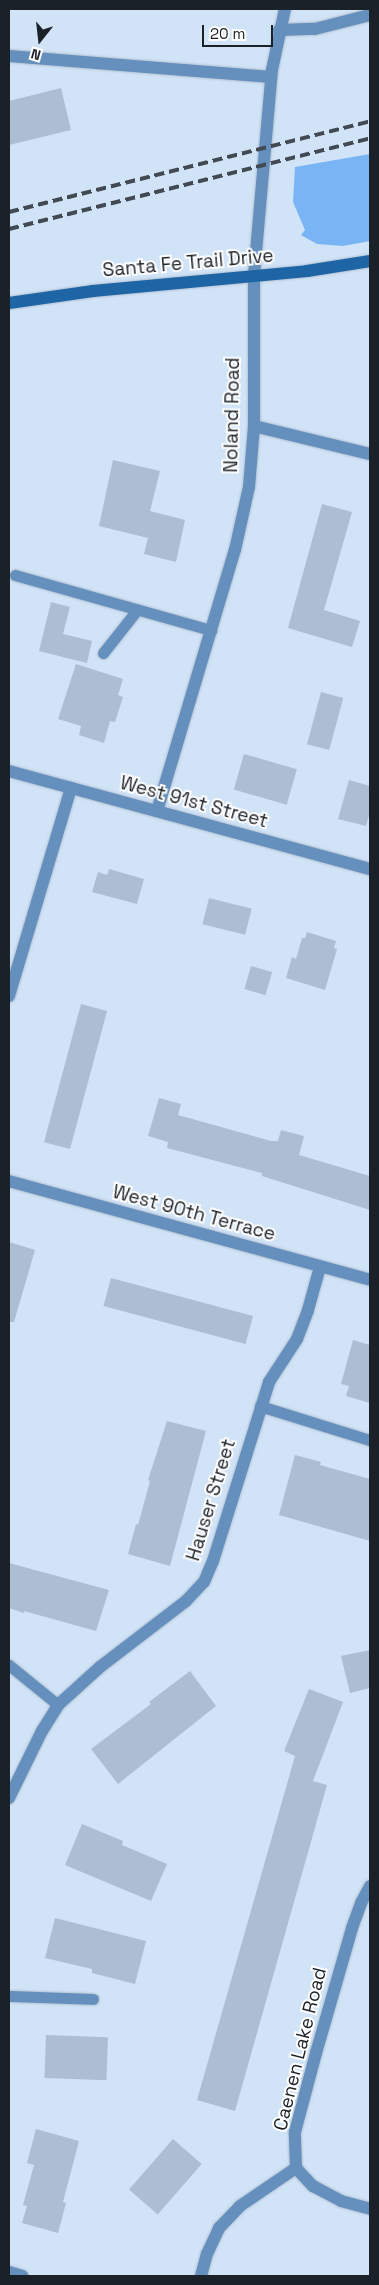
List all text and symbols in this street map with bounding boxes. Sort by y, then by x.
north arrow [15,15,65,65]
scale bar [204,15,275,47]
text: 20 m [210,24,245,43]
text: N [29,44,43,64]
street label: Santa Fe Trail Drive [101,244,275,282]
street label: Noland Road [220,357,244,473]
street label: West 91st Street [118,771,270,833]
street label: West 90th Terrace [110,1180,278,1246]
street label: Hauser Street [182,1436,240,1564]
street label: Caenen Lake Road [269,1965,331,2133]

